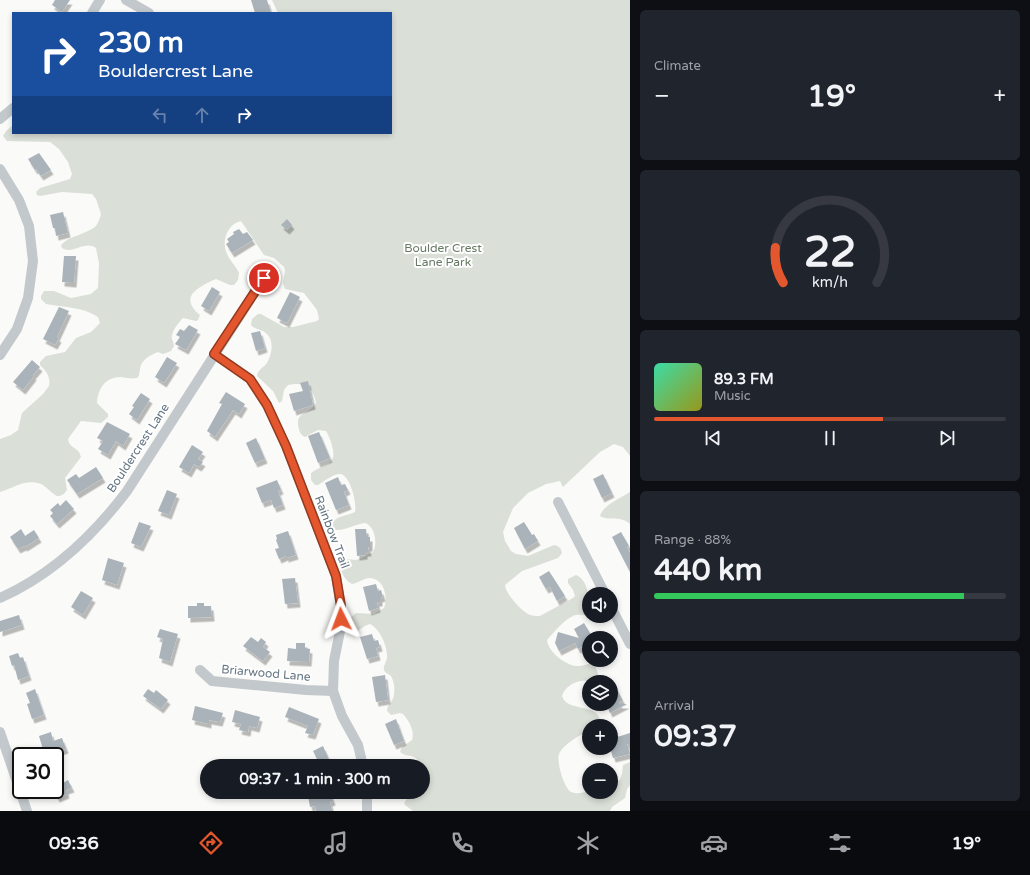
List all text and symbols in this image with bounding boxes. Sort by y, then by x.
text: 230 m [98,26,184,60]
icon: right [32,28,84,80]
text: Climate [654,58,701,74]
text: Bouldercrest Lane [98,60,253,82]
text: 19° [807,78,856,115]
text: − [654,83,670,109]
text: + [994,83,1006,109]
icon: left [149,104,171,126]
icon: ahead [191,104,213,126]
icon: right [233,104,255,126]
text: 22 [804,228,856,278]
park label: Boulder Crest Lane Park [404,241,482,269]
pin [247,261,281,295]
icon: arrive [253,267,275,289]
text: km/h [812,274,848,291]
text: 89.3 FM [714,370,774,388]
text: Music [714,388,751,404]
street label: Bouldercrest Lane [104,401,172,495]
icon: previous [702,427,724,449]
icon: pause [819,427,841,449]
icon: next [936,427,958,449]
street label: Rainbow Trail [312,494,352,570]
text: Range · 88% [654,532,731,548]
text: 440 km [654,552,762,589]
map controls [582,587,618,799]
button: sound [582,587,618,623]
position arrow [320,598,362,640]
button: search [582,631,618,667]
street label: Briarwood Lane [221,662,311,684]
button: layers [582,675,618,711]
text: Arrival [654,698,694,714]
text: 09:37 [654,718,737,755]
button: + [582,719,618,755]
speed limit sign: 30 [12,747,64,799]
button: − [582,763,618,799]
text: 09:37 · 1 min · 300 m [240,770,390,788]
icon: directions [197,829,225,857]
icon: music [322,829,350,857]
icon: phone [448,829,476,857]
icon: climate [574,829,602,857]
icon: car [700,829,728,857]
icon: filters [826,829,854,857]
text: 09:36 [49,832,99,854]
text: 19° [952,832,981,854]

